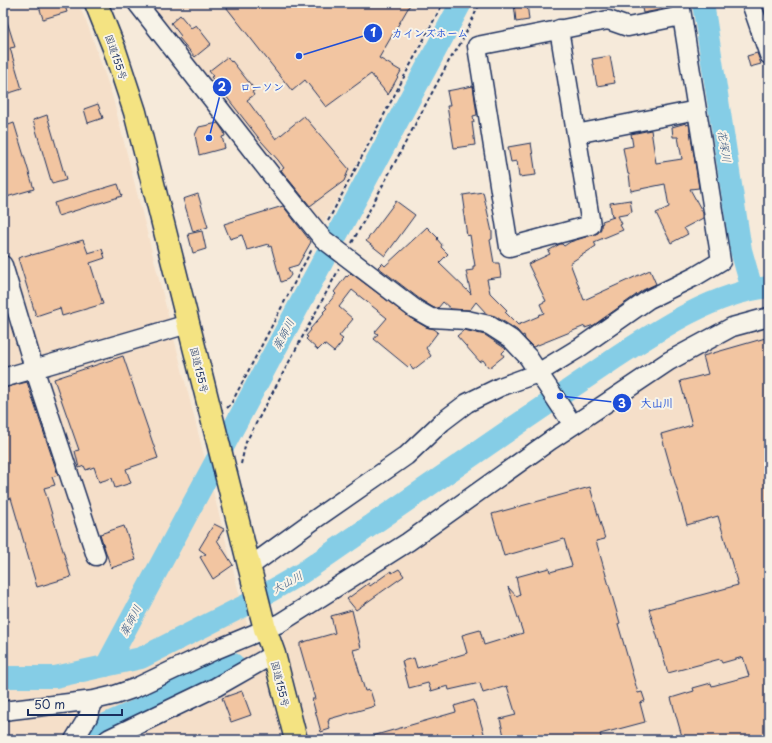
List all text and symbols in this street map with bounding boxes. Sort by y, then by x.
callout: カインズホーム [363,22,476,45]
text: 1 [370,23,376,41]
text: カインズホーム [392,24,468,41]
street label: 国道155号 [102,32,132,82]
callout: ローソン [212,75,292,98]
text: 2 [218,77,227,95]
text: ローソン [240,78,284,95]
water label: 花塚川 [714,128,736,164]
water label: 薬師川 [268,315,298,353]
street label: 国道155号 [187,345,213,395]
callout: 大山川 [612,392,681,415]
text: 3 [618,394,626,412]
text: 大山川 [641,394,674,411]
water label: 大山川 [268,567,306,597]
water label: 薬師川 [115,601,145,639]
street label: 国道155号 [268,659,294,709]
scale bar [28,691,122,717]
text: 50 m [34,695,65,713]

